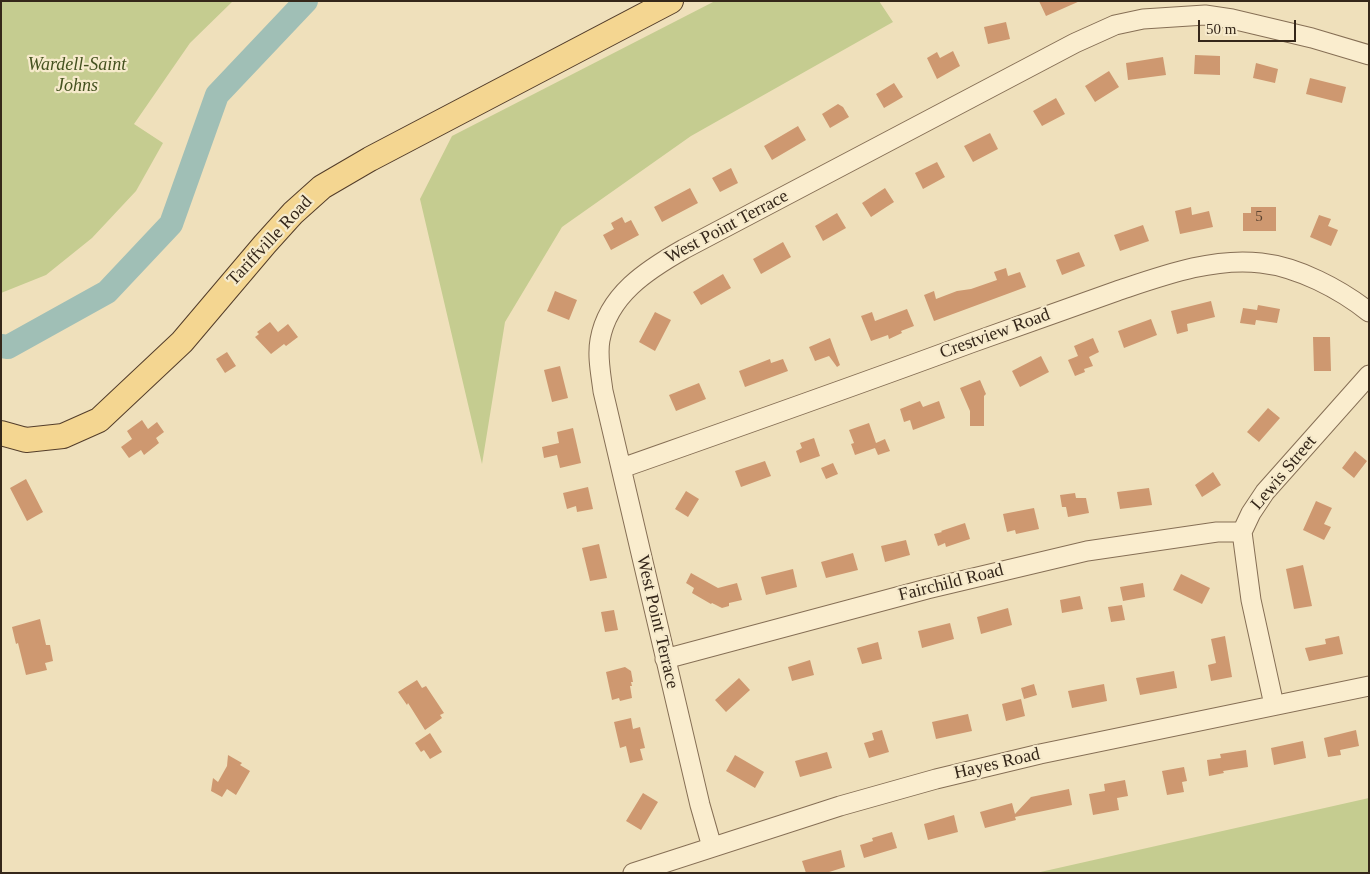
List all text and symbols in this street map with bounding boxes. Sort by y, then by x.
scale bar [1200,10,1298,42]
text: 50 m [1206,21,1236,37]
park label: Wardell-Saint Johns [28,54,126,96]
street label: West Point Terrace [662,185,792,269]
street label: Tariffville Road [223,192,317,290]
house number: 5 [1255,208,1263,226]
street label: Crestview Road [937,304,1053,364]
street label: Lewis Street [1247,431,1321,515]
street label: West Point Terrace [631,553,683,691]
street label: Fairchild Road [896,560,1006,606]
street label: Hayes Road [952,744,1042,784]

